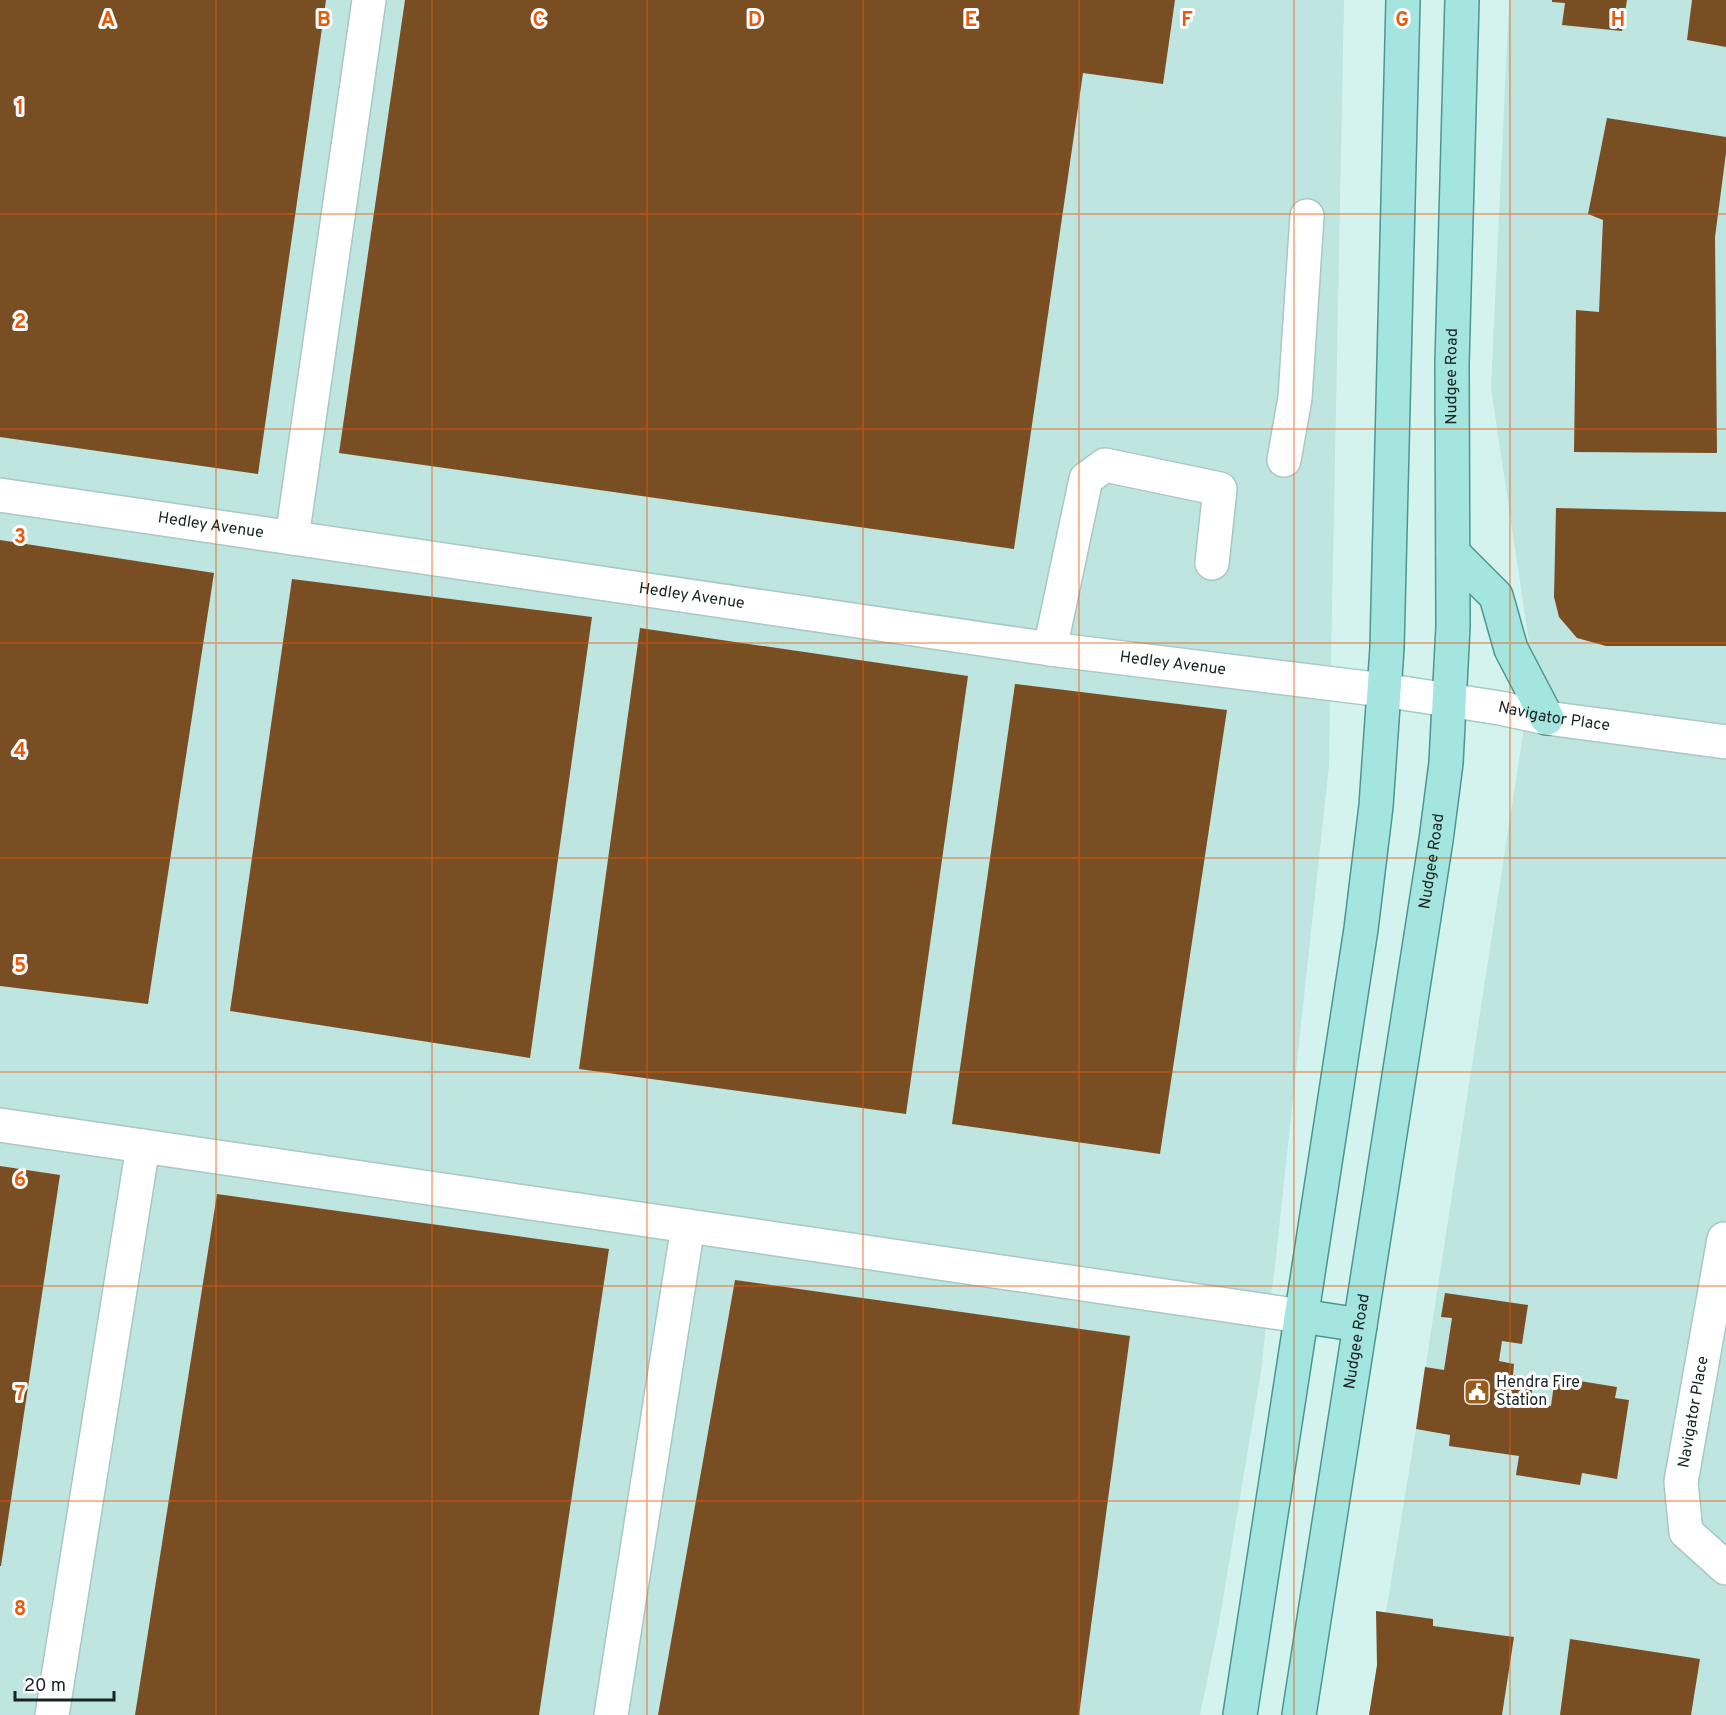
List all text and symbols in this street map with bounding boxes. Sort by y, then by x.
text: A [101,8,115,34]
text: B [317,8,331,34]
text: C [533,8,545,34]
text: D [748,8,762,34]
text: E [965,8,977,34]
text: F [1181,8,1193,34]
text: G [1395,8,1409,34]
text: H [1611,8,1625,34]
text: 1 [16,96,24,122]
text: 2 [14,310,26,336]
street label: Nudgee Road [1442,328,1463,425]
street label: Hedley Avenue [156,508,265,544]
text: 3 [14,525,26,551]
street label: Hedley Avenue [637,579,746,614]
street label: Hedley Avenue [1119,648,1227,681]
street label: Navigator Place [1496,698,1611,736]
text: 4 [14,739,26,765]
street label: Nudgee Road [1415,812,1449,911]
text: 5 [14,954,26,980]
text: 6 [14,1168,26,1194]
street label: Nudgee Road [1340,1292,1375,1391]
street label: Navigator Place [1674,1355,1714,1469]
place label: Hendra Fire Station [1496,1373,1580,1411]
public building icon: Hendra Fire Station [1462,1377,1492,1407]
text: 7 [15,1382,25,1408]
text: 8 [14,1597,26,1623]
scale bar [15,1664,114,1702]
text: 20 m [24,1675,66,1698]

